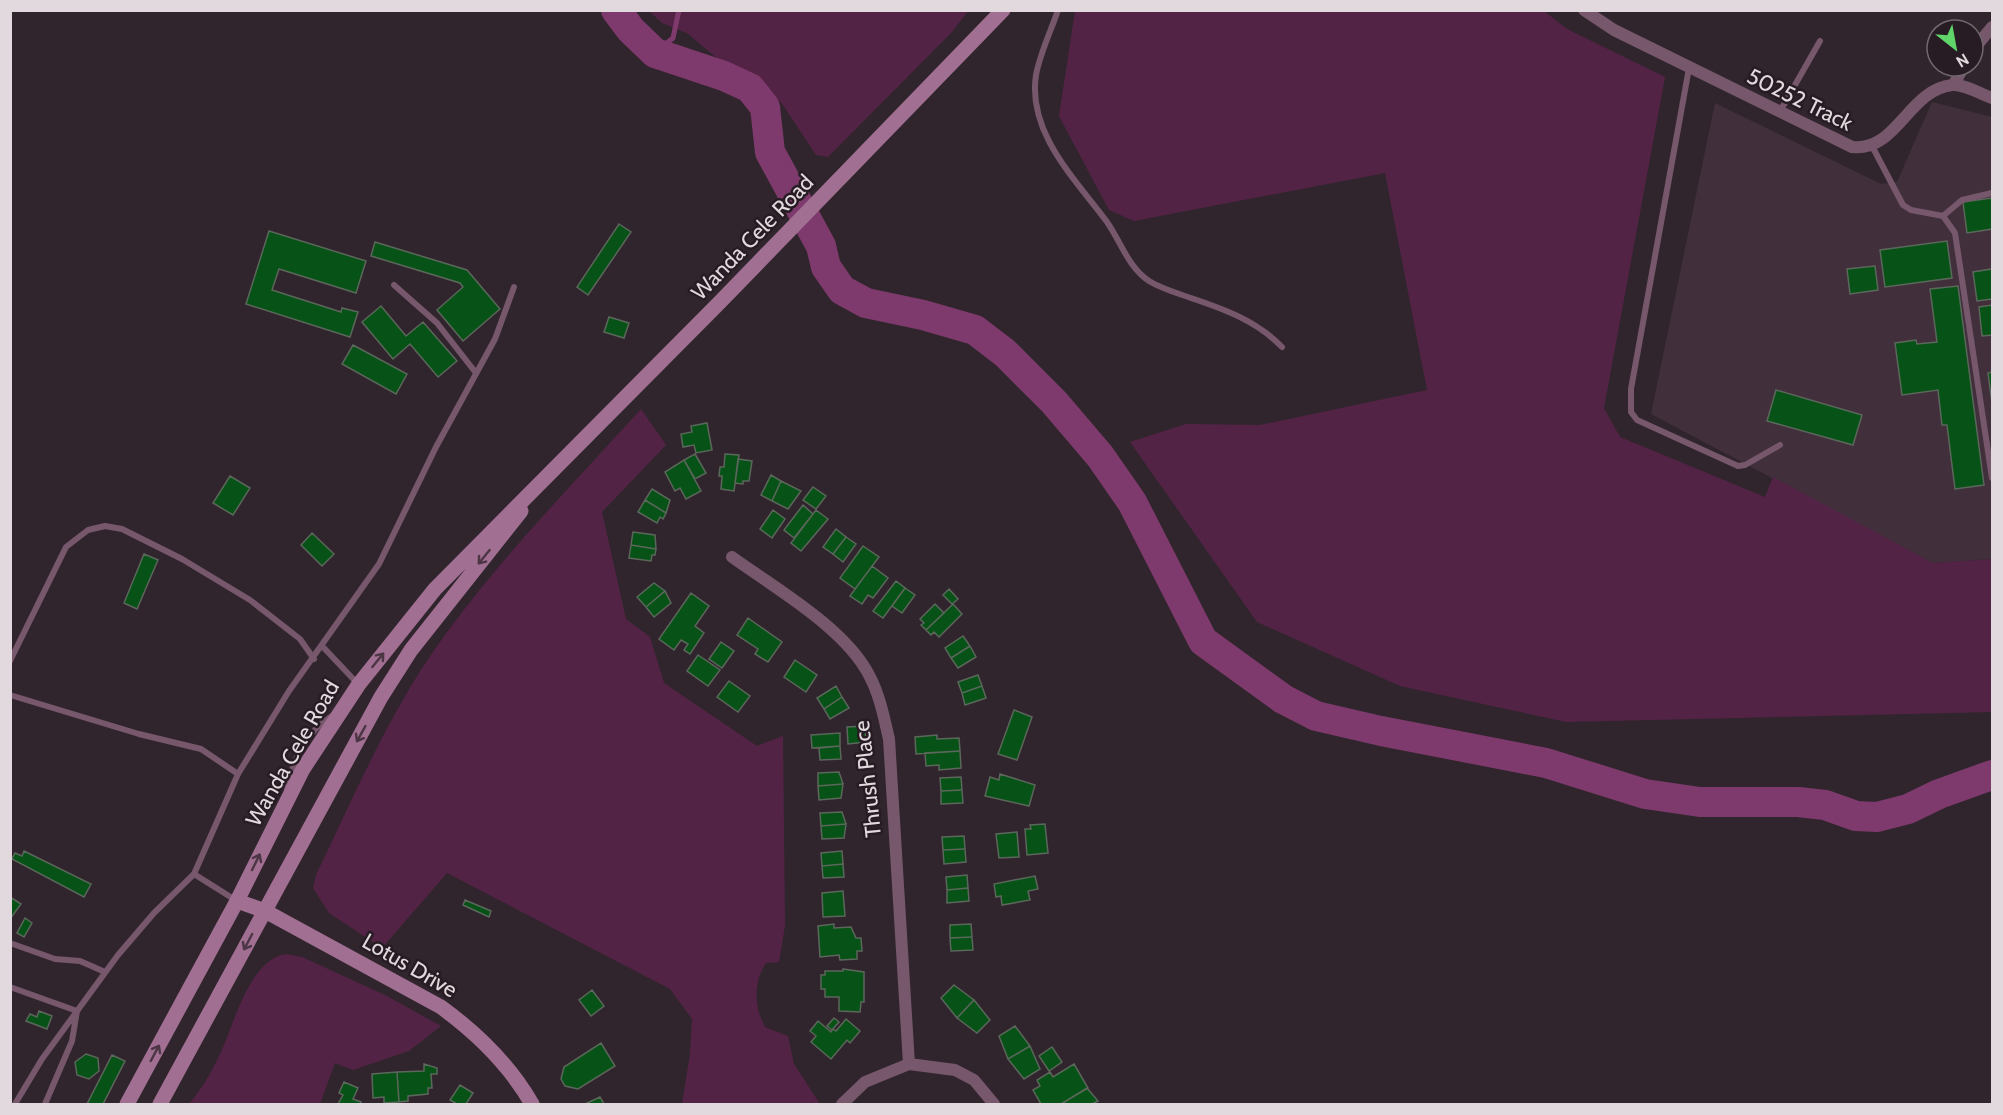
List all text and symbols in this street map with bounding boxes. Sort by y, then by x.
north arrow [1925,18,1985,78]
text: N [1953,49,1972,71]
street label: 50252 Track [1743,62,1857,137]
street label: Wanda Cele Road [686,169,819,306]
one-way arrow [478,549,491,565]
one-way arrow [372,652,385,668]
street label: Wanda Cele Road [240,675,345,831]
street label: Thrush Place [848,719,887,839]
one-way arrow [355,725,367,742]
one-way arrow [250,853,262,871]
street label: Lotus Drive [357,927,462,1003]
one-way arrow [242,933,254,950]
one-way arrow [149,1045,161,1062]

